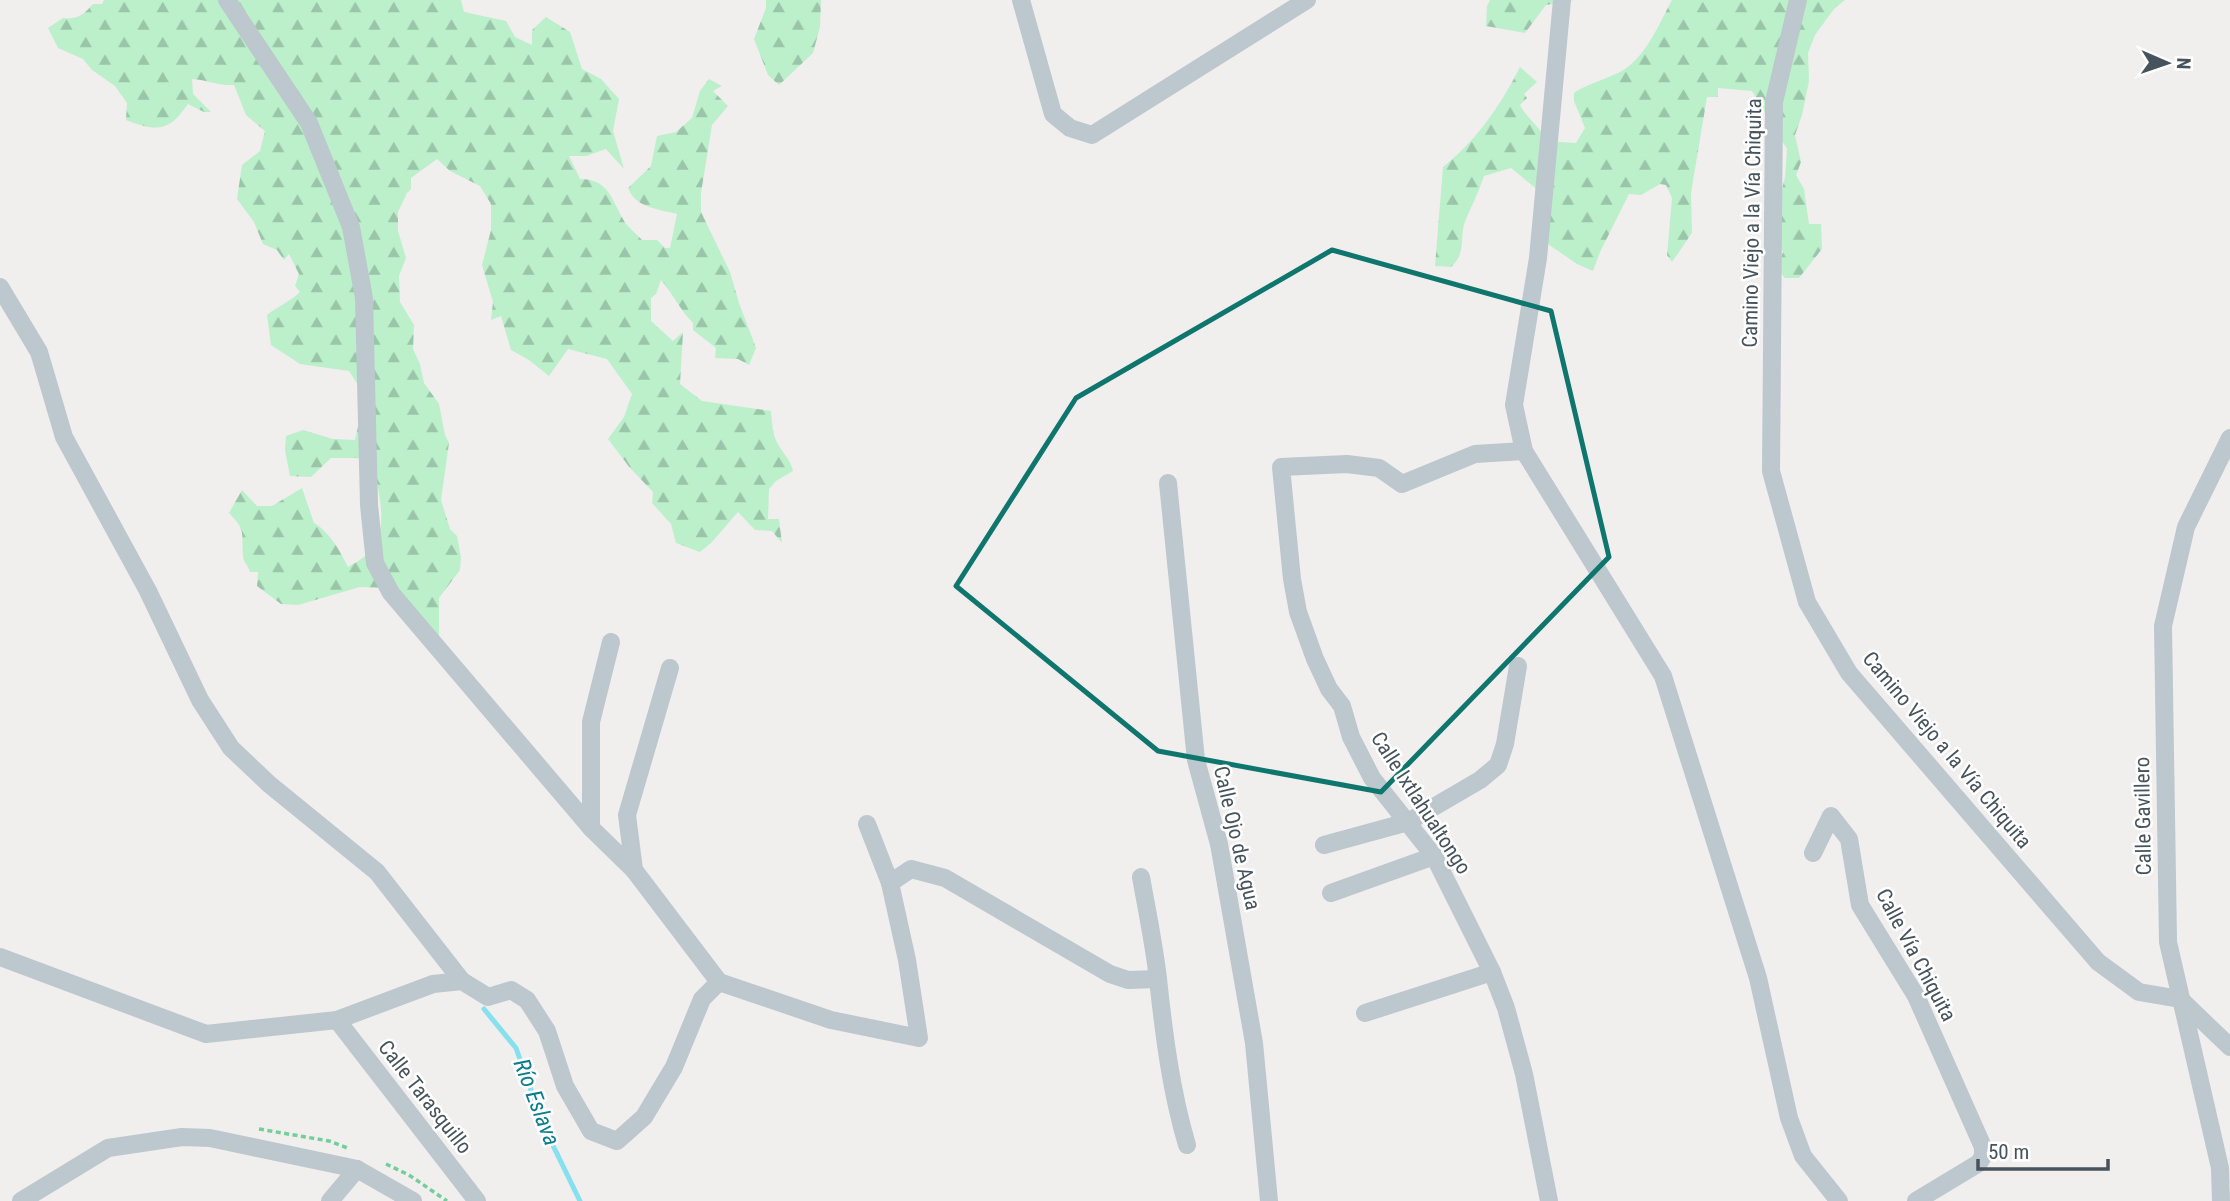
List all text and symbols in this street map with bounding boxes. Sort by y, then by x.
north arrow [2132,28,2202,98]
text: N [2172,57,2195,70]
street label: Camino Viejo a la Vía Chiquita [1738,98,1766,348]
street label: Camino Viejo a la Vía Chiquita [1858,647,2036,853]
street label: Calle Ixtlahualtongo [1366,727,1476,879]
street label: Calle Gavillero [2130,756,2156,876]
street label: Calle Ojo de Agua [1209,764,1265,912]
street label: Calle Vía Chiquita [1871,885,1961,1025]
street label: Calle Tarasquillo [373,1036,477,1158]
water label: Río Eslava [508,1055,565,1149]
scale bar [1978,1128,2108,1172]
text: 50 m [1988,1140,2029,1164]

